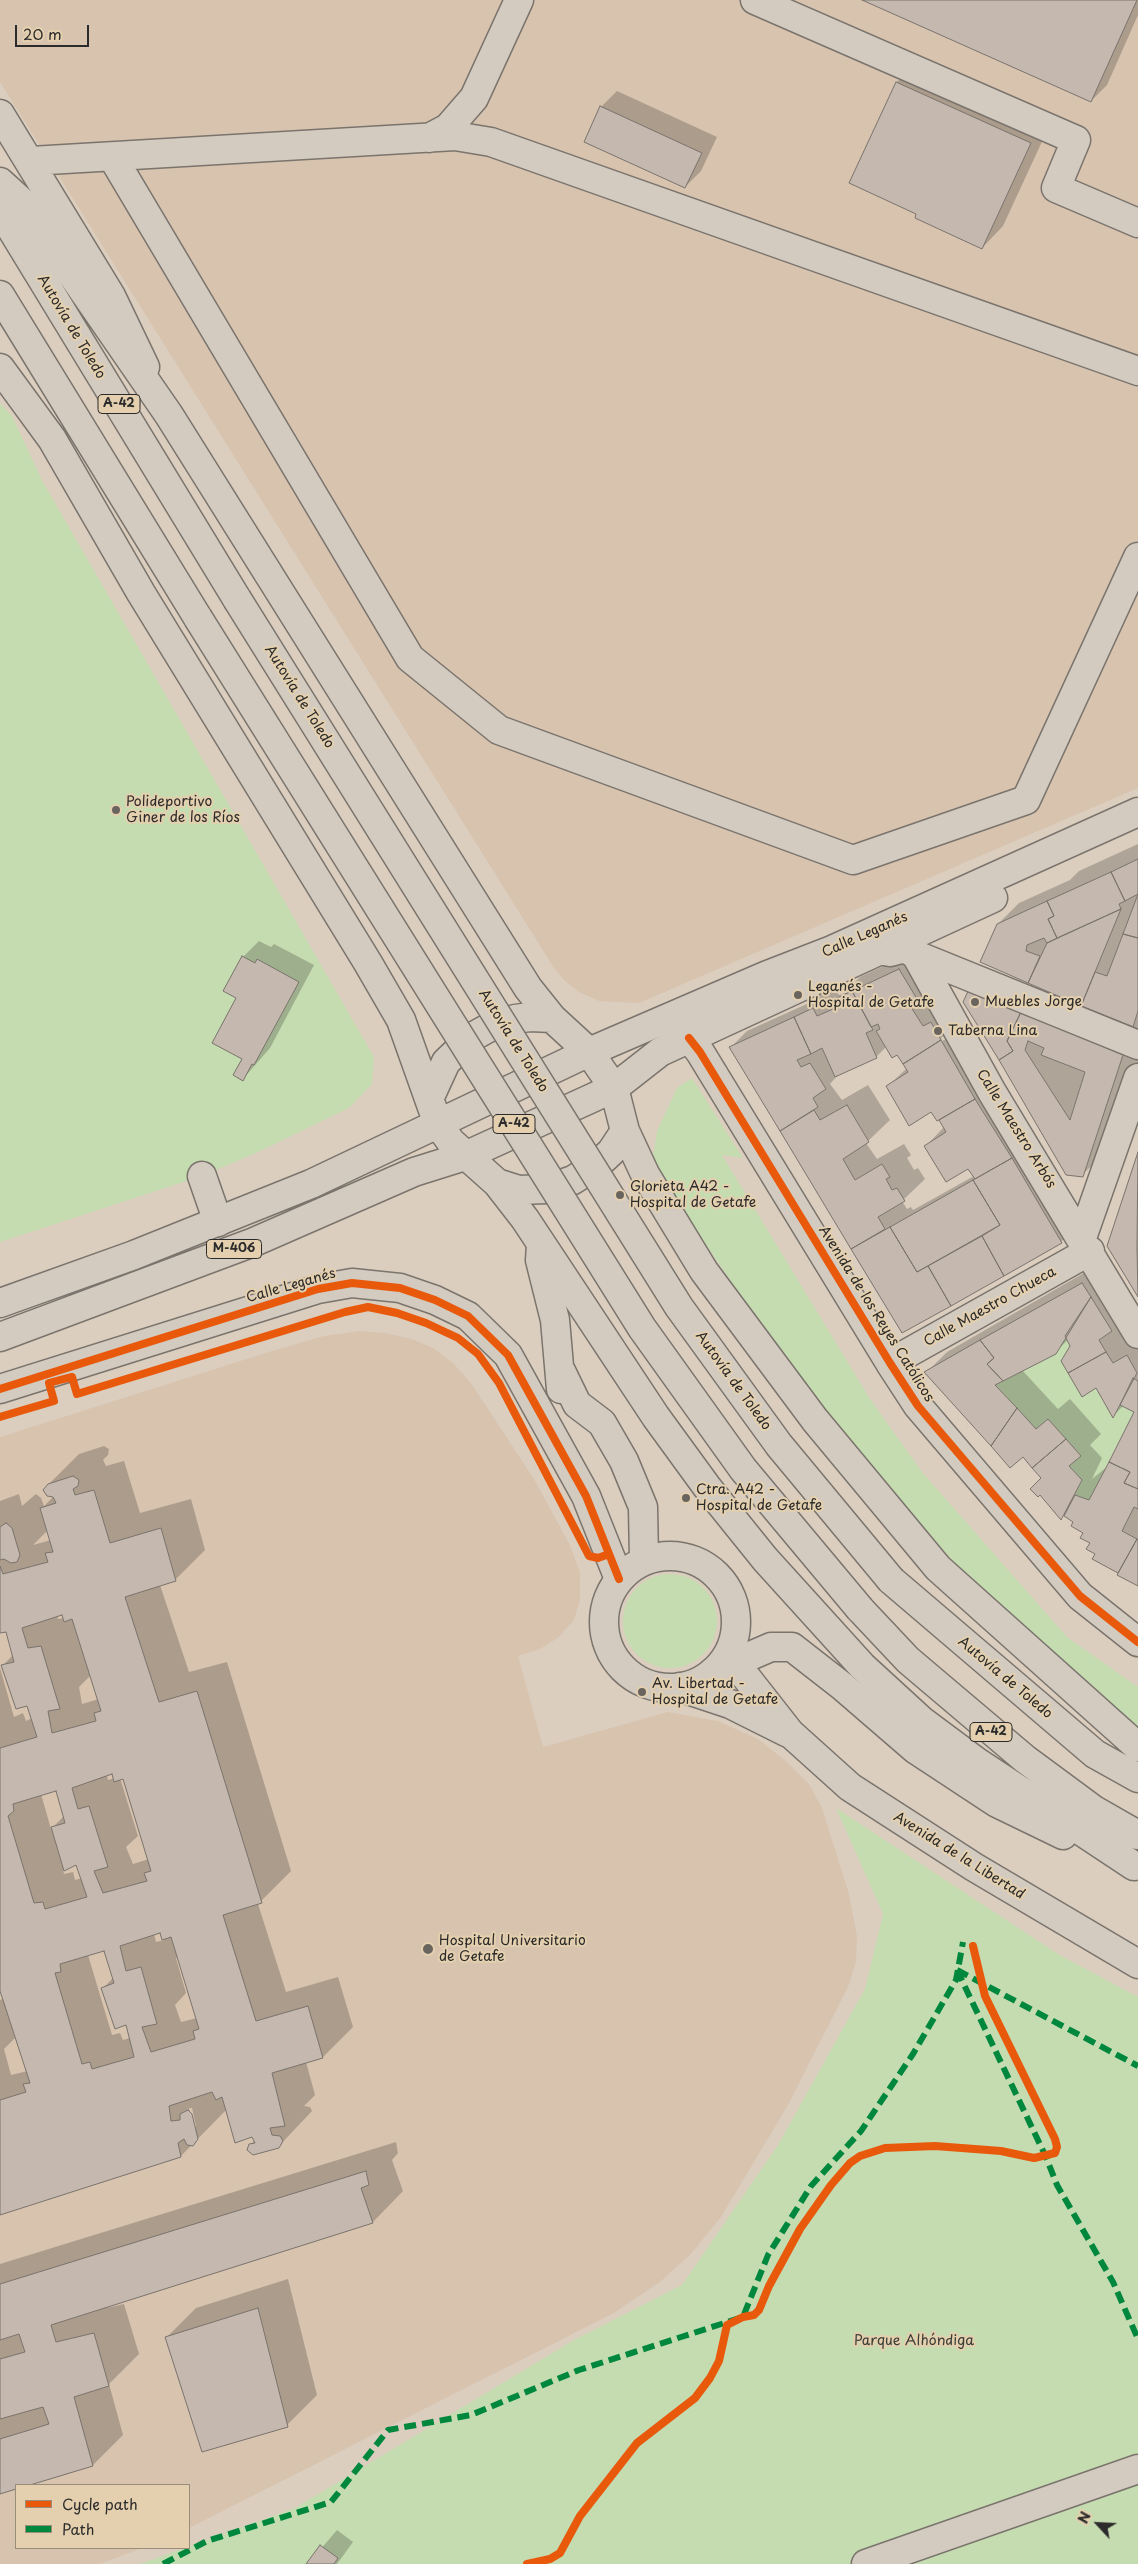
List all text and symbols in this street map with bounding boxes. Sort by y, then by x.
scale bar [18,15,91,47]
text: 20 m [23,22,62,45]
street label: Autovía de Toledo [33,272,109,382]
road number: A-42 [98,394,140,414]
street label: Autovía de Toledo [261,642,337,752]
place label: Polideportivo Giner de los Ríos [126,794,240,826]
marker: Polideportivo Giner de los Ríos [110,804,122,816]
street label: Calle Leganés [820,909,910,961]
place label: Leganés - Hospital de Getafe [808,979,934,1012]
street label: Autovía de Toledo [475,986,551,1096]
marker: Leganés - Hospital de Getafe [792,989,804,1001]
place label: Muebles Jorge [985,994,1082,1010]
marker: Muebles Jorge [969,996,981,1008]
place label: Taberna Lina [948,1023,1037,1039]
marker: Taberna Lina [932,1025,944,1037]
street label: Calle Maestro Arbós [973,1067,1059,1191]
road number: A-42 [493,1114,535,1134]
place label: Glorieta A42 - Hospital de Getafe [630,1179,756,1212]
marker: Glorieta A42 - Hospital de Getafe [614,1189,626,1201]
street label: Avenida de los Reyes Católicos [815,1223,937,1405]
road number: M-406 [206,1240,262,1258]
street label: Calle Maestro Chueca [921,1264,1059,1350]
street label: Calle Leganés [244,1265,338,1307]
street label: Autovía de Toledo [691,1328,775,1434]
place label: Ctra. A42 - Hospital de Getafe [696,1482,822,1514]
marker: Ctra. A42 - Hospital de Getafe [680,1492,692,1504]
street label: Autovía de Toledo [954,1634,1056,1722]
place label: Av. Libertad - Hospital de Getafe [652,1676,778,1708]
marker: Av. Libertad - Hospital de Getafe [636,1686,648,1698]
road number: A-42 [970,1722,1012,1741]
street label: Avenida de la Libertad [890,1809,1028,1903]
place label: Hospital Universitario de Getafe [439,1933,586,1965]
marker: Hospital Universitario de Getafe [421,1942,435,1956]
park label: Parque Alhóndiga [854,2333,974,2349]
legend [15,2484,190,2549]
text: Cycle path [62,2492,138,2515]
north arrow [1073,2499,1123,2549]
text: N [1072,2508,1096,2527]
text: Path [62,2517,94,2540]

